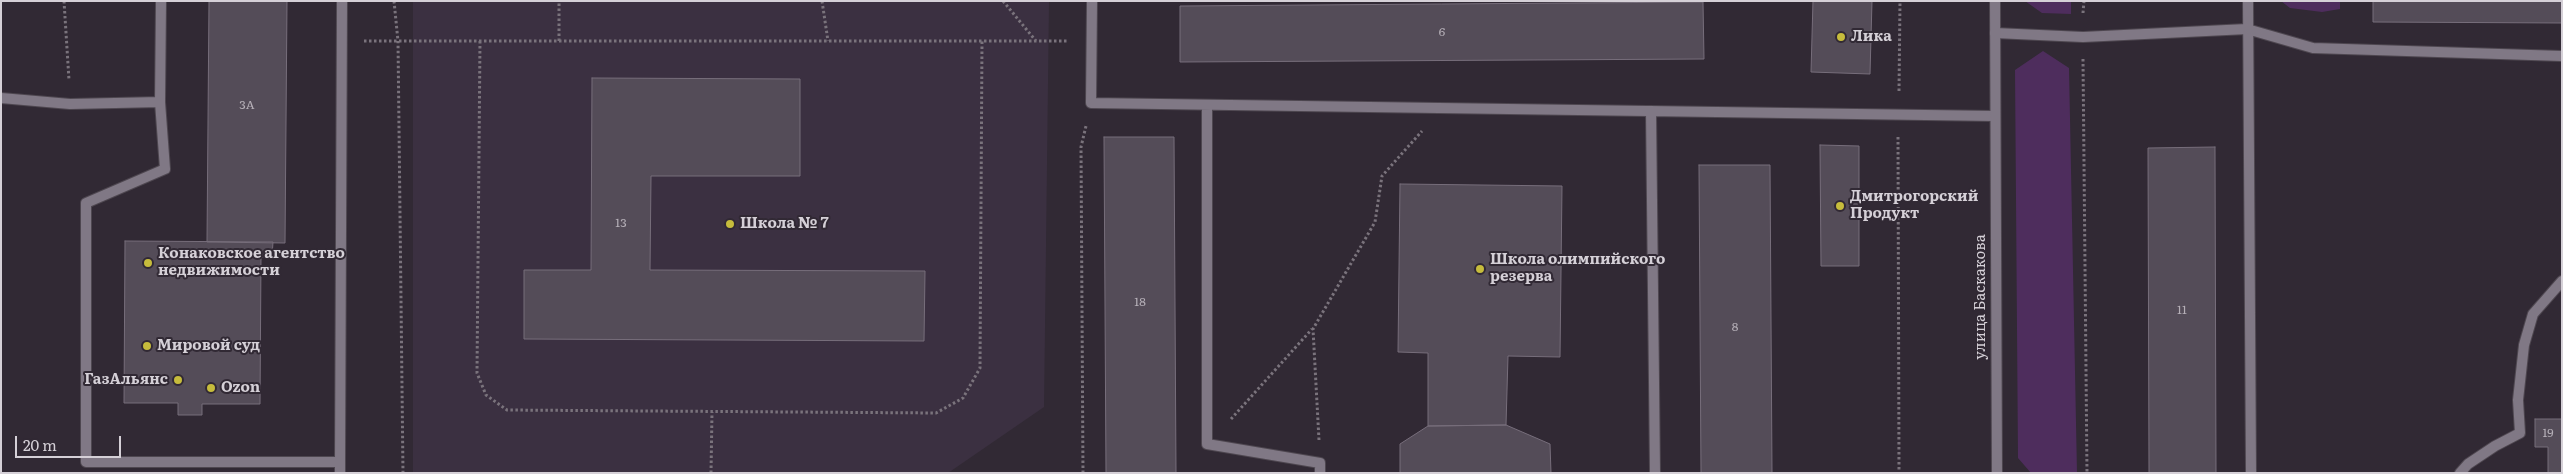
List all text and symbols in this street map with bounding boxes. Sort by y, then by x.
house number: 6 [1439,25,1445,39]
place label: Лика [1851,28,1892,46]
marker: Лика [1835,31,1847,43]
house number: 3А [239,98,255,112]
place label: Дмитрогорский Продукт [1850,188,1978,223]
marker: Дмитрогорский Продукт [1834,200,1846,212]
place label: Школа № 7 [740,215,829,233]
house number: 13 [615,216,627,230]
marker: Школа № 7 [724,218,736,230]
street label: улица Баскакова [1972,234,1990,360]
place label: Конаковское агентство недвижимости [158,245,345,280]
place label: Школа олимпийского резерва [1490,251,1665,286]
marker: Конаковское агентство недвижимости [142,257,154,269]
marker: Школа олимпийского резерва [1474,263,1486,275]
house number: 18 [1134,295,1146,309]
house number: 11 [2177,303,2187,317]
house number: 8 [1732,320,1738,334]
place label: Мировой суд [157,337,260,355]
marker: Мировой суд [141,340,153,352]
place label: ГазАльянс [84,371,168,389]
marker: ГазАльянс [172,374,184,386]
place label: Ozon [221,379,260,397]
marker: Ozon [205,382,217,394]
scale bar [18,426,124,458]
house number: 19 [2542,426,2554,440]
text: 20 m [23,433,57,456]

